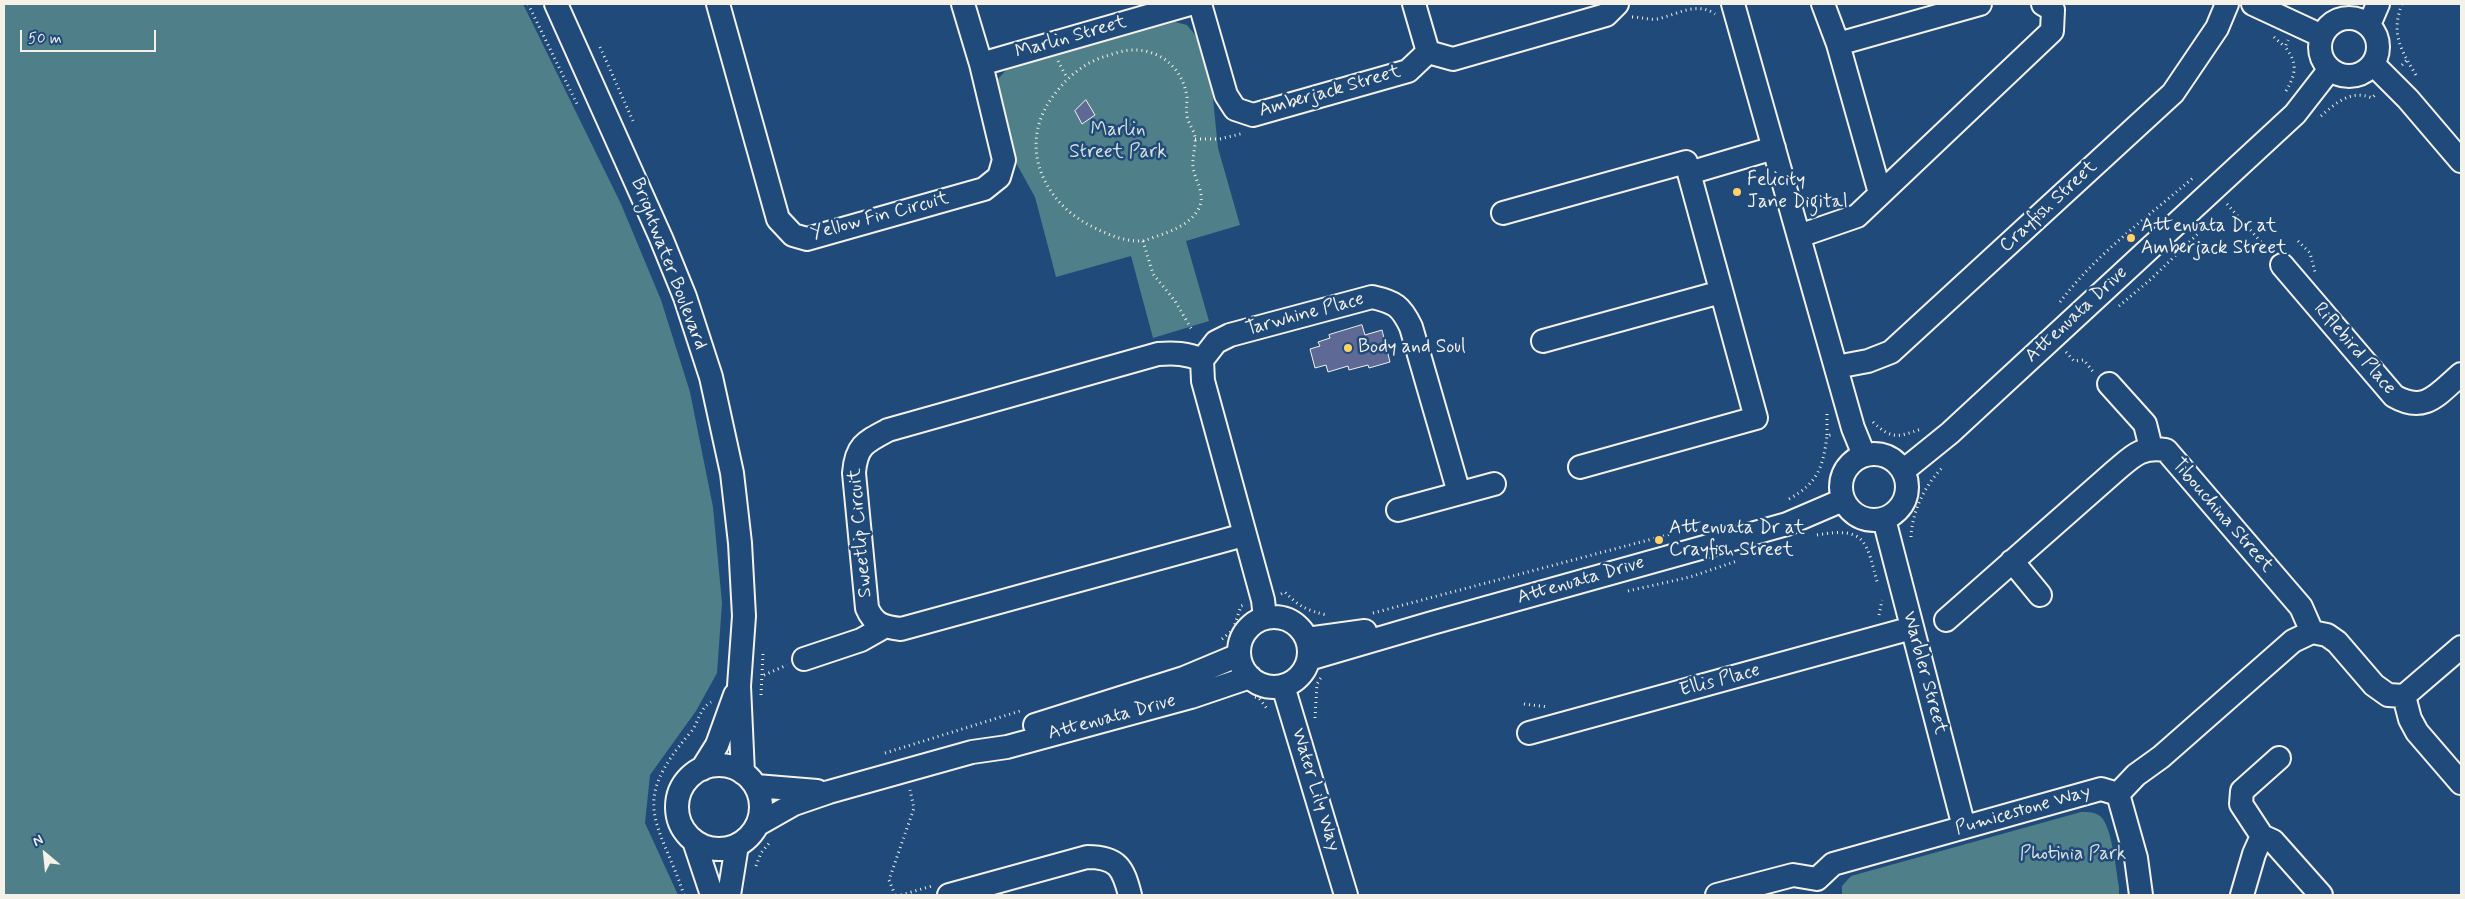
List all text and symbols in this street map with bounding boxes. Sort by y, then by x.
street label: Marlin Street [1013,11,1129,65]
scale bar [22,20,159,52]
text: 50 m [28,29,62,49]
street label: Amberjack Street [1257,61,1403,123]
park label: Marlin Street Park [1069,120,1167,164]
street label: Crayfish Street [1996,156,2102,258]
place label: Felicity Jane Digital [1747,170,1848,214]
street label: Brightwater Boulevard [625,175,711,353]
marker: Felicity Jane Digital [1731,186,1743,198]
street label: Yellow Fin Circuit [808,188,952,246]
place label: Attenuata Dr at Amberjack Street [2141,216,2287,260]
marker: Attenuata Dr at Amberjack Street [2125,232,2137,244]
street label: Attenuata Drive [2021,262,2133,368]
street label: Tarwhine Place [1243,288,1367,342]
street label: Riflebird Place [2308,298,2400,400]
place label: Body and Soul [1358,337,1466,359]
marker: Body and Soul [1342,342,1354,354]
street label: Tibouchina Street [2166,454,2278,578]
street label: Sweetlip Circuit [844,467,878,599]
place label: Attenuata Dr at Crayfish Street [1669,518,1805,562]
marker: Attenuata Dr at Crayfish Street [1653,534,1665,546]
street label: Attenuata Drive [1515,552,1647,610]
street label: Warbler Street [1897,609,1951,737]
street label: Ellis Place [1677,659,1763,703]
street label: Attenuata Drive [1046,690,1178,746]
street label: Water Lily Way [1286,726,1344,854]
street label: Pumicestone Way [1953,781,2093,841]
north arrow [20,829,70,879]
text: N [30,831,46,851]
park label: Photinia Park [2020,844,2126,866]

